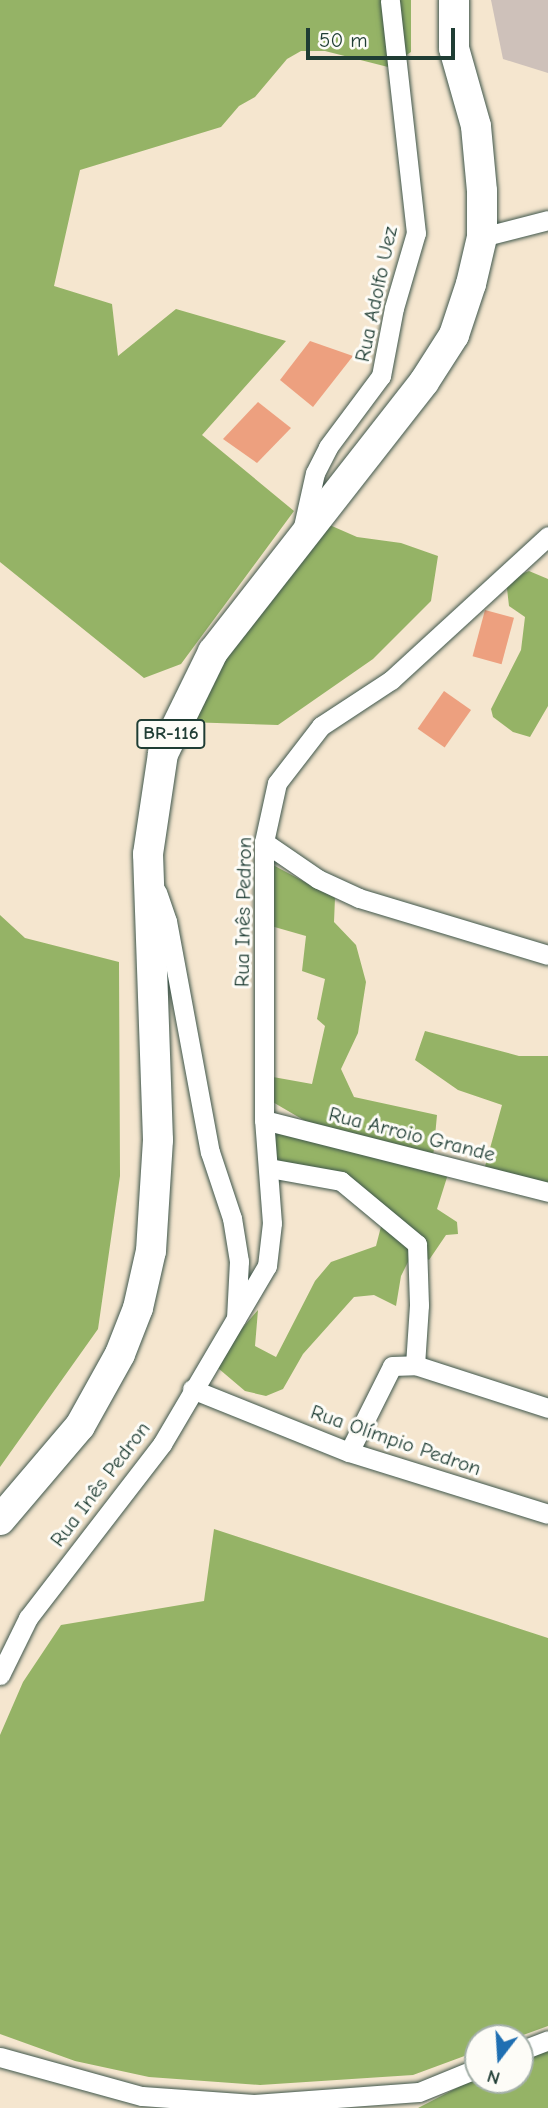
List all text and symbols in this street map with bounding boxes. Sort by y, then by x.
scale bar [310,14,459,58]
text: 50 m [319,28,368,52]
street label: Rua Adolfo Uez [349,224,403,364]
road number: BR-116 [136,719,206,750]
street label: Rua Inês Pedron [229,837,257,987]
street label: Rua Arroio Grande [326,1101,498,1167]
street label: Rua Olímpio Pedron [307,1399,485,1481]
street label: Rua Inês Pedron [45,1416,155,1552]
north arrow [464,2024,534,2094]
text: N [484,2065,503,2090]

